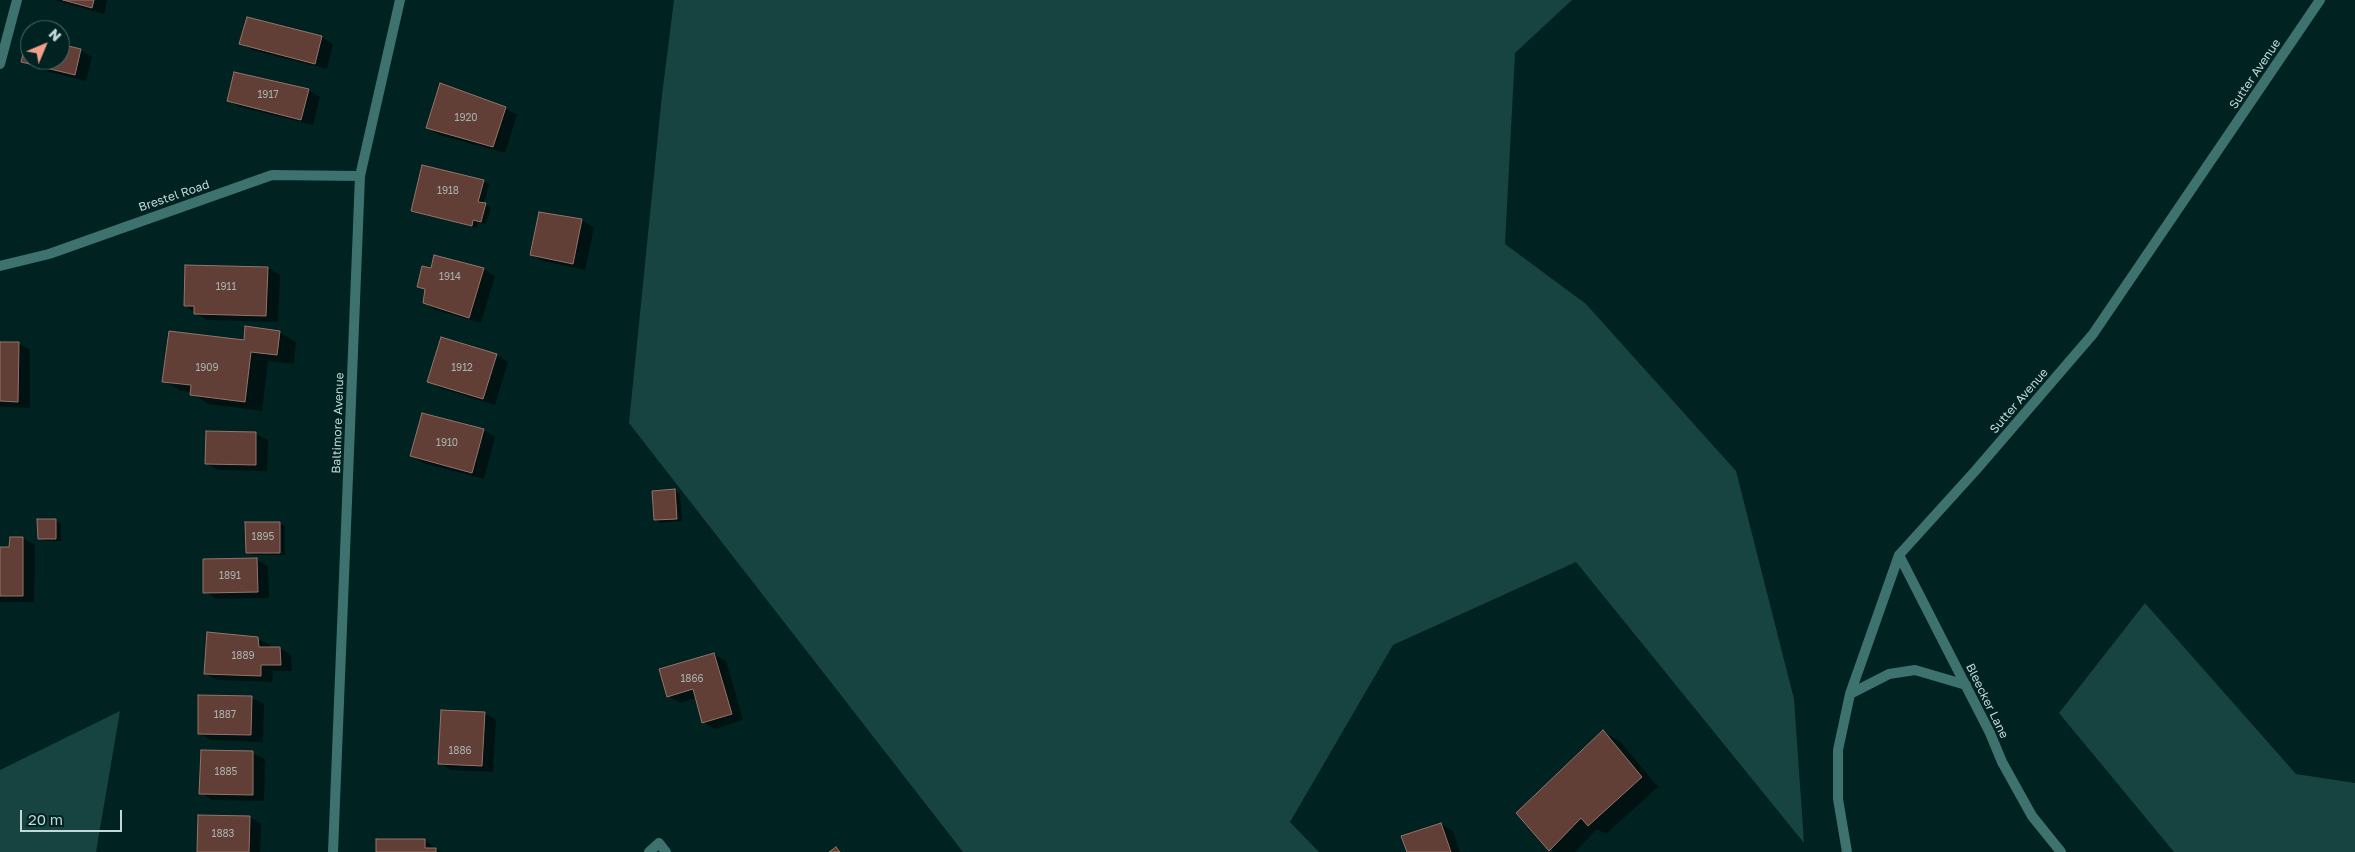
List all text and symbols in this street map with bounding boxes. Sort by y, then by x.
north arrow [20,20,70,70]
text: N [45,25,65,45]
street label: Sutter Avenue [2226,36,2284,112]
house number: 1917 [257,89,279,101]
house number: 1920 [455,112,477,124]
street label: Brestel Road [137,177,211,215]
house number: 1918 [437,185,459,197]
house number: 1914 [439,271,461,283]
house number: 1911 [216,281,236,293]
house number: 1909 [195,362,219,374]
house number: 1912 [451,362,473,374]
street label: Sutter Avenue [1987,366,2051,436]
street label: Baltimore Avenue [329,372,347,474]
house number: 1910 [436,437,458,449]
house number: 1895 [252,531,274,543]
house number: 1891 [219,570,241,582]
house number: 1889 [231,650,255,662]
street label: Bleecker Lane [1963,661,2011,741]
house number: 1866 [680,673,704,685]
house number: 1887 [214,709,236,721]
house number: 1886 [448,745,472,757]
house number: 1885 [215,766,237,778]
scale bar [22,800,125,832]
text: 20 m [28,810,63,828]
house number: 1883 [212,828,234,840]

